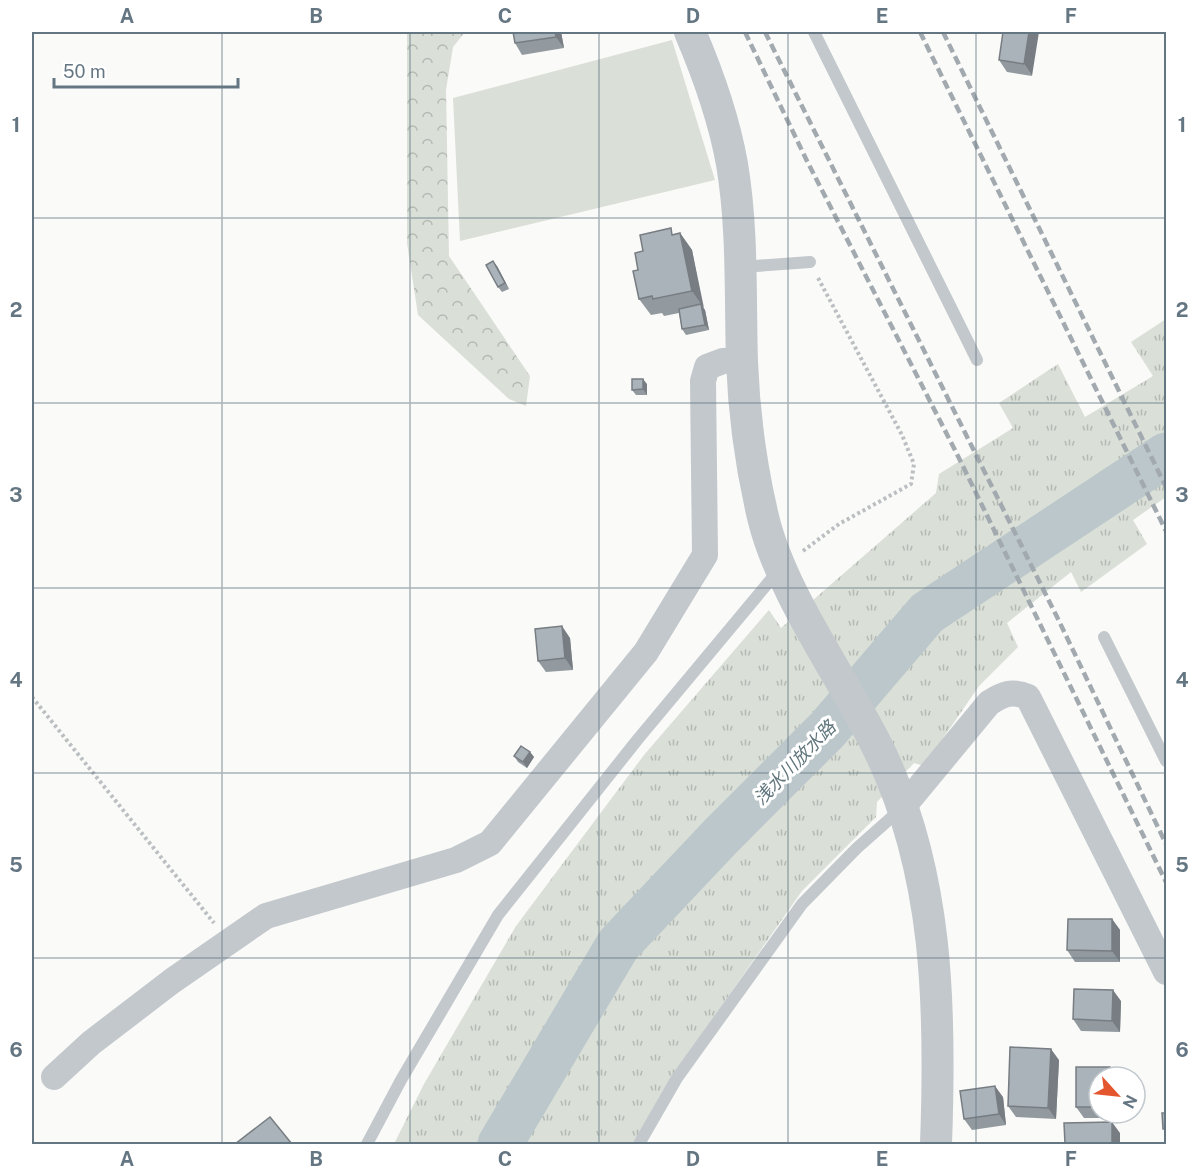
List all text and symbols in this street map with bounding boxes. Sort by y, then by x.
text: A [120,4,134,28]
text: B [309,4,323,28]
text: C [498,4,512,28]
text: D [686,4,700,28]
text: E [876,4,888,28]
text: F [1065,4,1077,28]
scale bar [54,51,238,89]
text: 50 m [63,61,106,82]
text: 1 [12,113,20,137]
text: 1 [1178,113,1186,137]
text: 2 [10,298,22,322]
text: 2 [1176,298,1188,322]
text: 3 [9,483,23,507]
text: 3 [1175,483,1189,507]
text: 4 [9,668,23,692]
text: 4 [1175,668,1189,692]
water label: 浅水川放水路 [750,715,841,809]
text: 5 [9,853,23,877]
text: 5 [1175,853,1189,877]
text: 6 [9,1038,23,1062]
text: 6 [1175,1038,1189,1062]
north arrow [1087,1065,1147,1125]
text: N [1119,1092,1141,1111]
text: A [120,1147,134,1171]
text: B [309,1147,323,1171]
text: C [498,1147,512,1171]
text: D [686,1147,700,1171]
text: E [876,1147,888,1171]
text: F [1065,1147,1077,1171]

